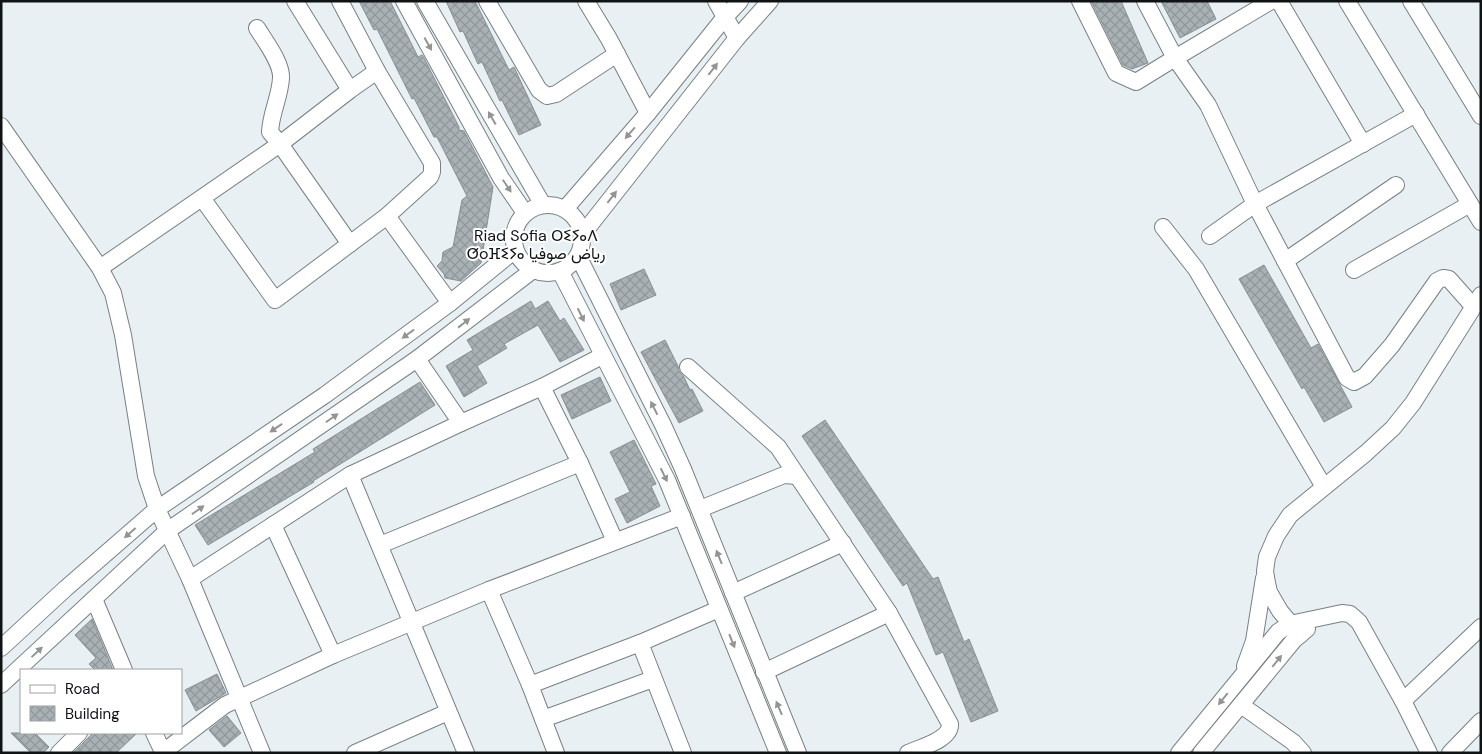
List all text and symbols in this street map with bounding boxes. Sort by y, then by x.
one-way arrow [424,37,432,51]
one-way arrow [707,63,718,76]
one-way arrow [488,110,496,125]
one-way arrow [625,126,636,139]
one-way arrow [502,179,512,193]
one-way arrow [607,191,618,204]
district label: Riad Sofia ⵔⵉⵢⴰⴷ ⵚoⴼⵉⵢⴰ رياض صوفيا [466,225,606,264]
one-way arrow [578,308,586,322]
one-way arrow [457,318,470,329]
one-way arrow [401,329,415,339]
one-way arrow [650,401,658,415]
one-way arrow [325,413,338,423]
one-way arrow [269,424,283,433]
one-way arrow [660,468,668,482]
one-way arrow [191,505,205,515]
one-way arrow [124,527,136,539]
one-way arrow [714,550,722,564]
one-way arrow [729,634,737,648]
one-way arrow [30,646,42,658]
one-way arrow [1271,655,1282,668]
legend [20,669,182,734]
text: Road [65,679,100,699]
one-way arrow [1217,693,1228,706]
one-way arrow [775,701,783,715]
text: Building [65,704,120,724]

